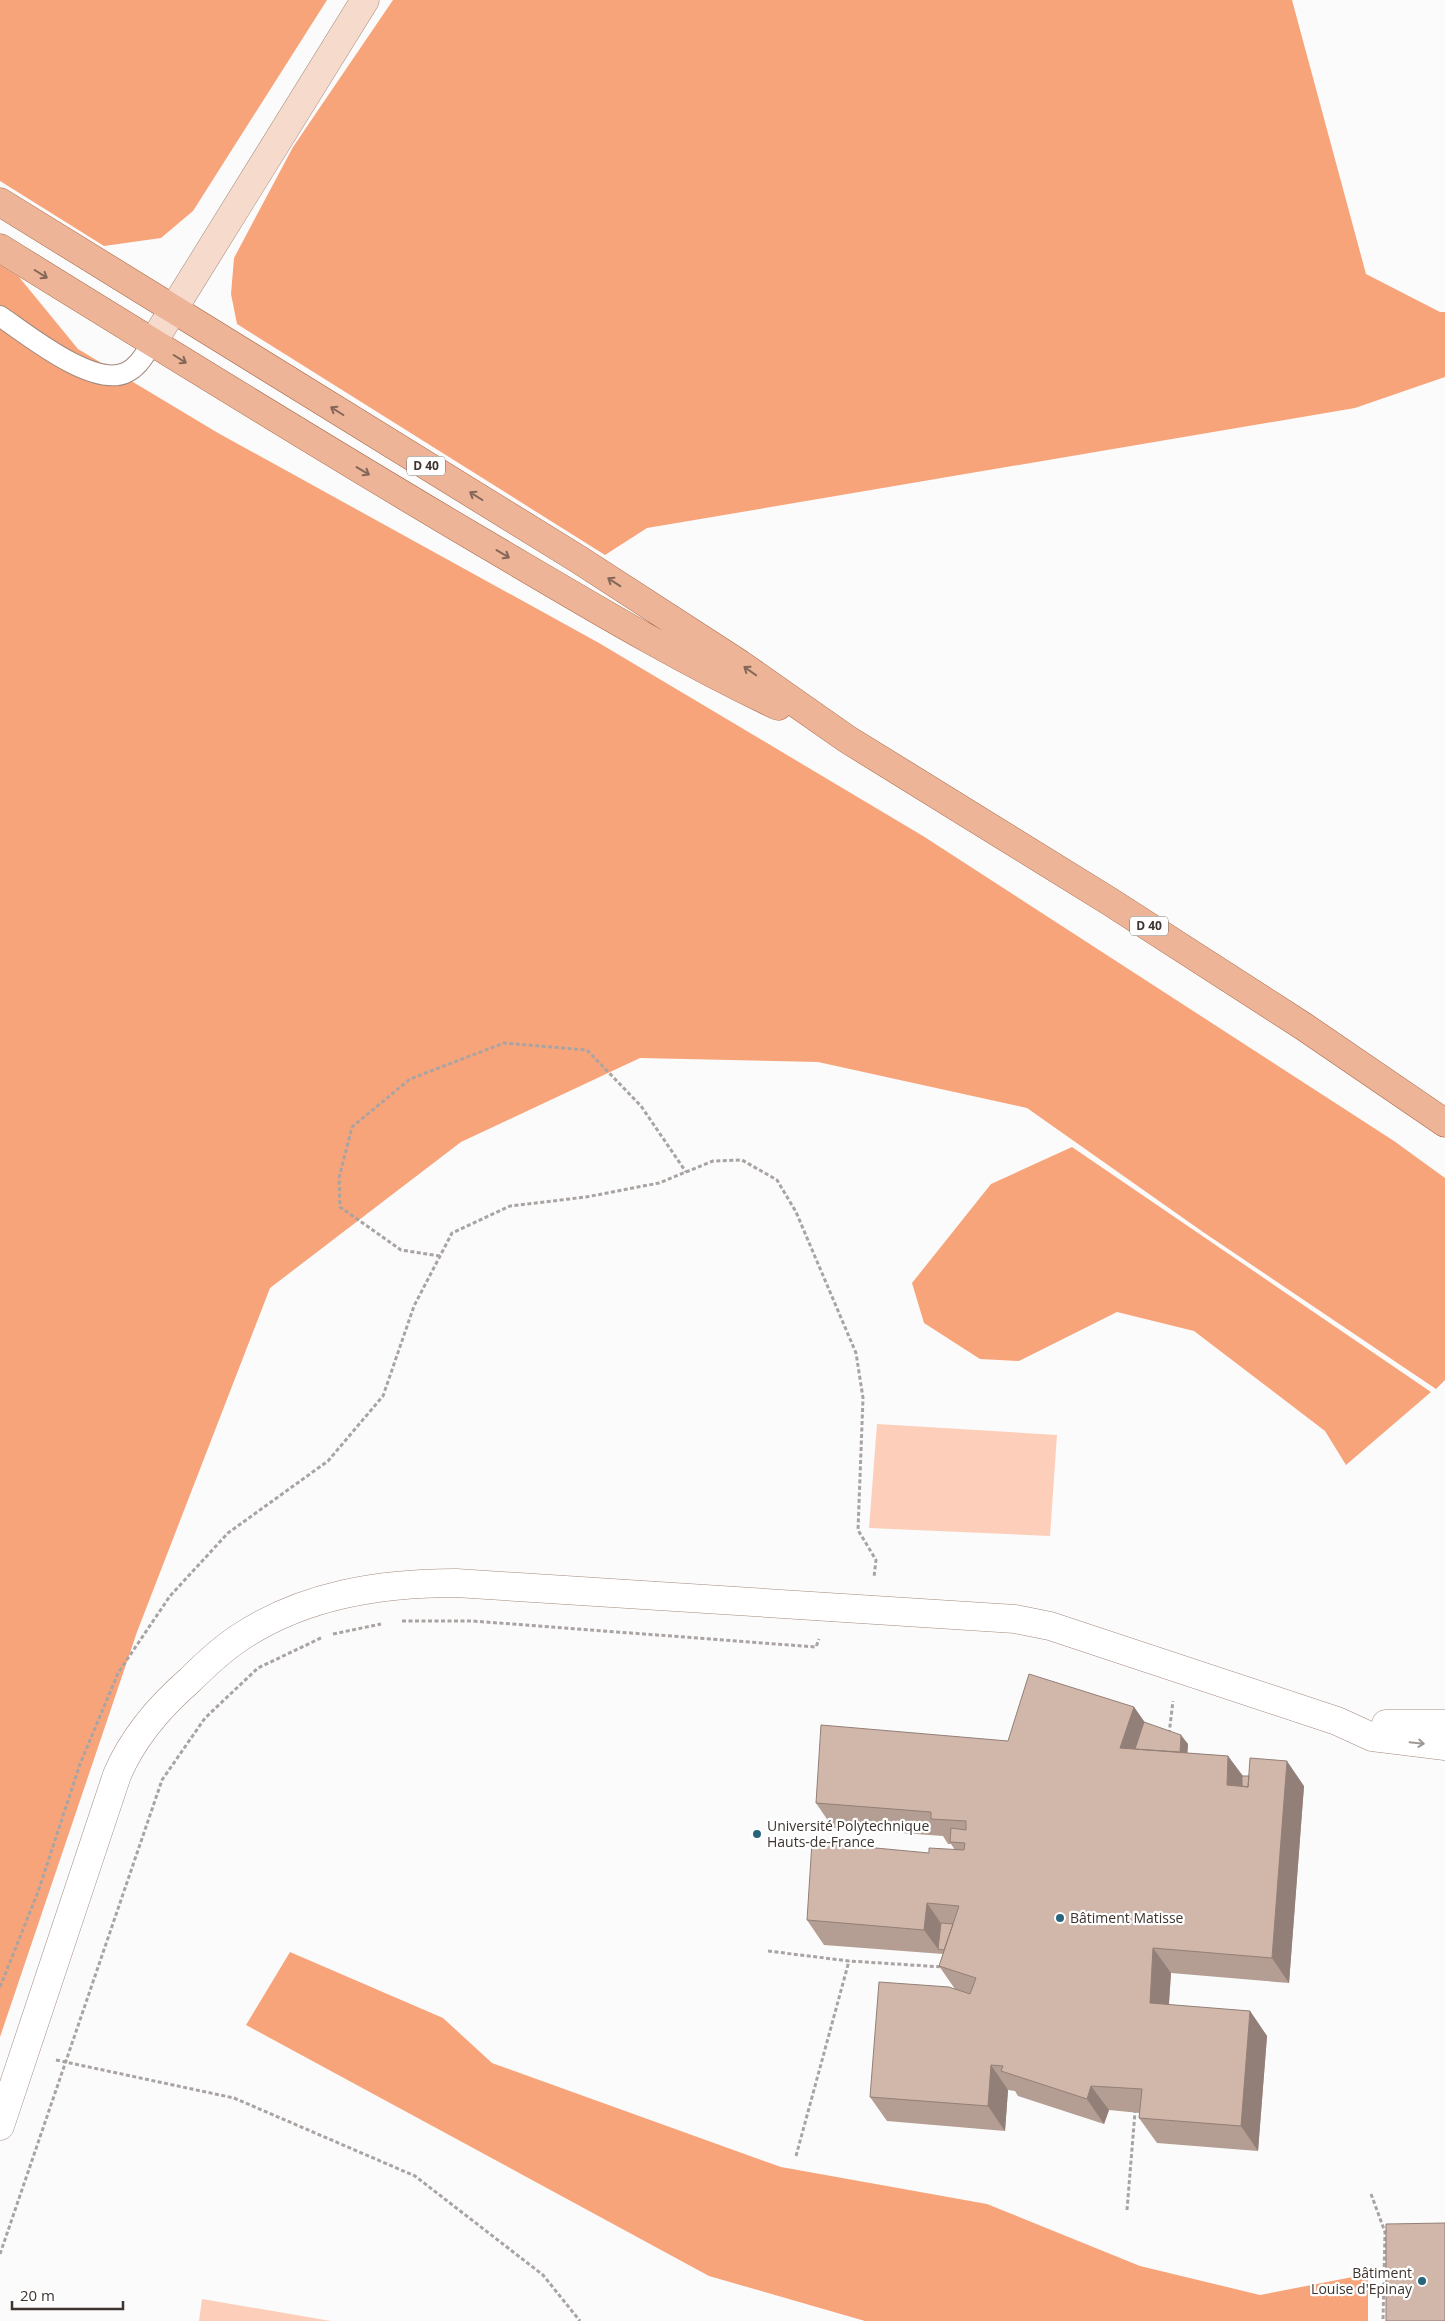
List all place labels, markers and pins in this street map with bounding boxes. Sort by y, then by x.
place label: Université Polytechnique Hauts-de-France [767,1816,929,1851]
marker: Université Polytechnique Hauts-de-France [751,1828,763,1840]
place label: Bâtiment Matisse [1070,1908,1184,1927]
marker: Bâtiment Matisse [1054,1912,1066,1924]
place label: Bâtiment Louise d'Epinay [1311,2263,1413,2298]
marker: Bâtiment Louise d'Epinay [1416,2275,1428,2287]

